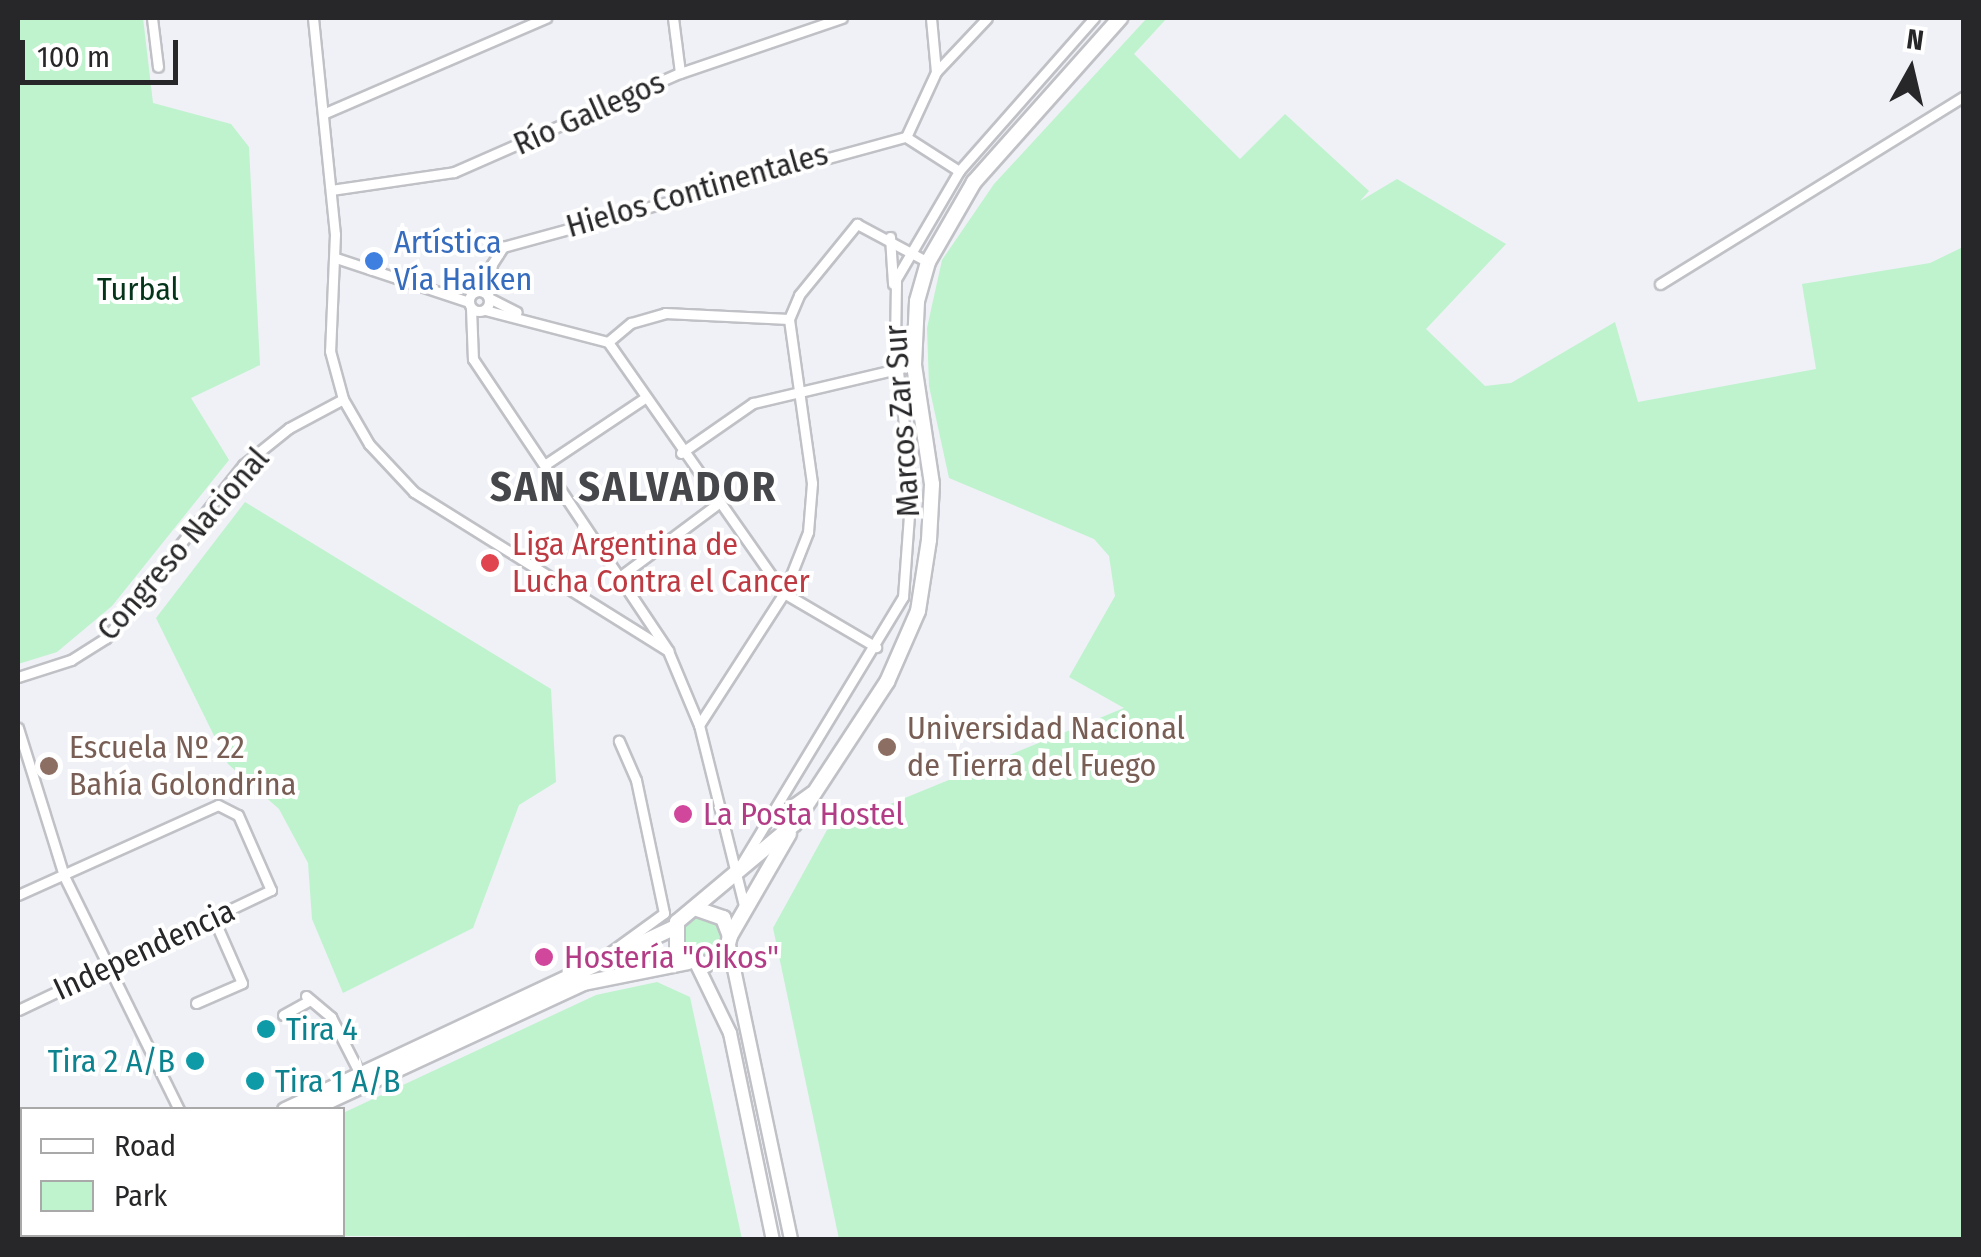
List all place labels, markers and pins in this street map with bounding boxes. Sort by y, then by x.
place label: Artística Vía Haiken [394,224,532,299]
marker: Artística Vía Haiken [363,250,385,272]
place label: Liga Argentina de Lucha Contra el Cancer [512,526,810,601]
marker: Liga Argentina de Lucha Contra el Cancer [477,550,503,576]
place label: Universidad Nacional de Tierra del Fuego [907,710,1185,785]
place label: Escuela Nº 22 Bahía Golondrina [69,729,296,804]
marker: Universidad Nacional de Tierra del Fuego [876,736,898,758]
marker: Escuela Nº 22 Bahía Golondrina [38,755,60,777]
place label: La Posta Hostel [703,795,904,833]
marker: La Posta Hostel [672,803,694,825]
place label: Hostería "Oikos" [564,938,779,976]
marker: Hostería "Oikos" [533,946,555,968]
place label: Tira 4 [286,1010,358,1048]
marker: Tira 4 [255,1018,277,1040]
place label: Tira 2 A/B [48,1042,175,1080]
marker: Tira 2 A/B [184,1050,206,1072]
place label: Tira 1 A/B [275,1062,401,1100]
marker: Tira 1 A/B [244,1070,266,1092]

